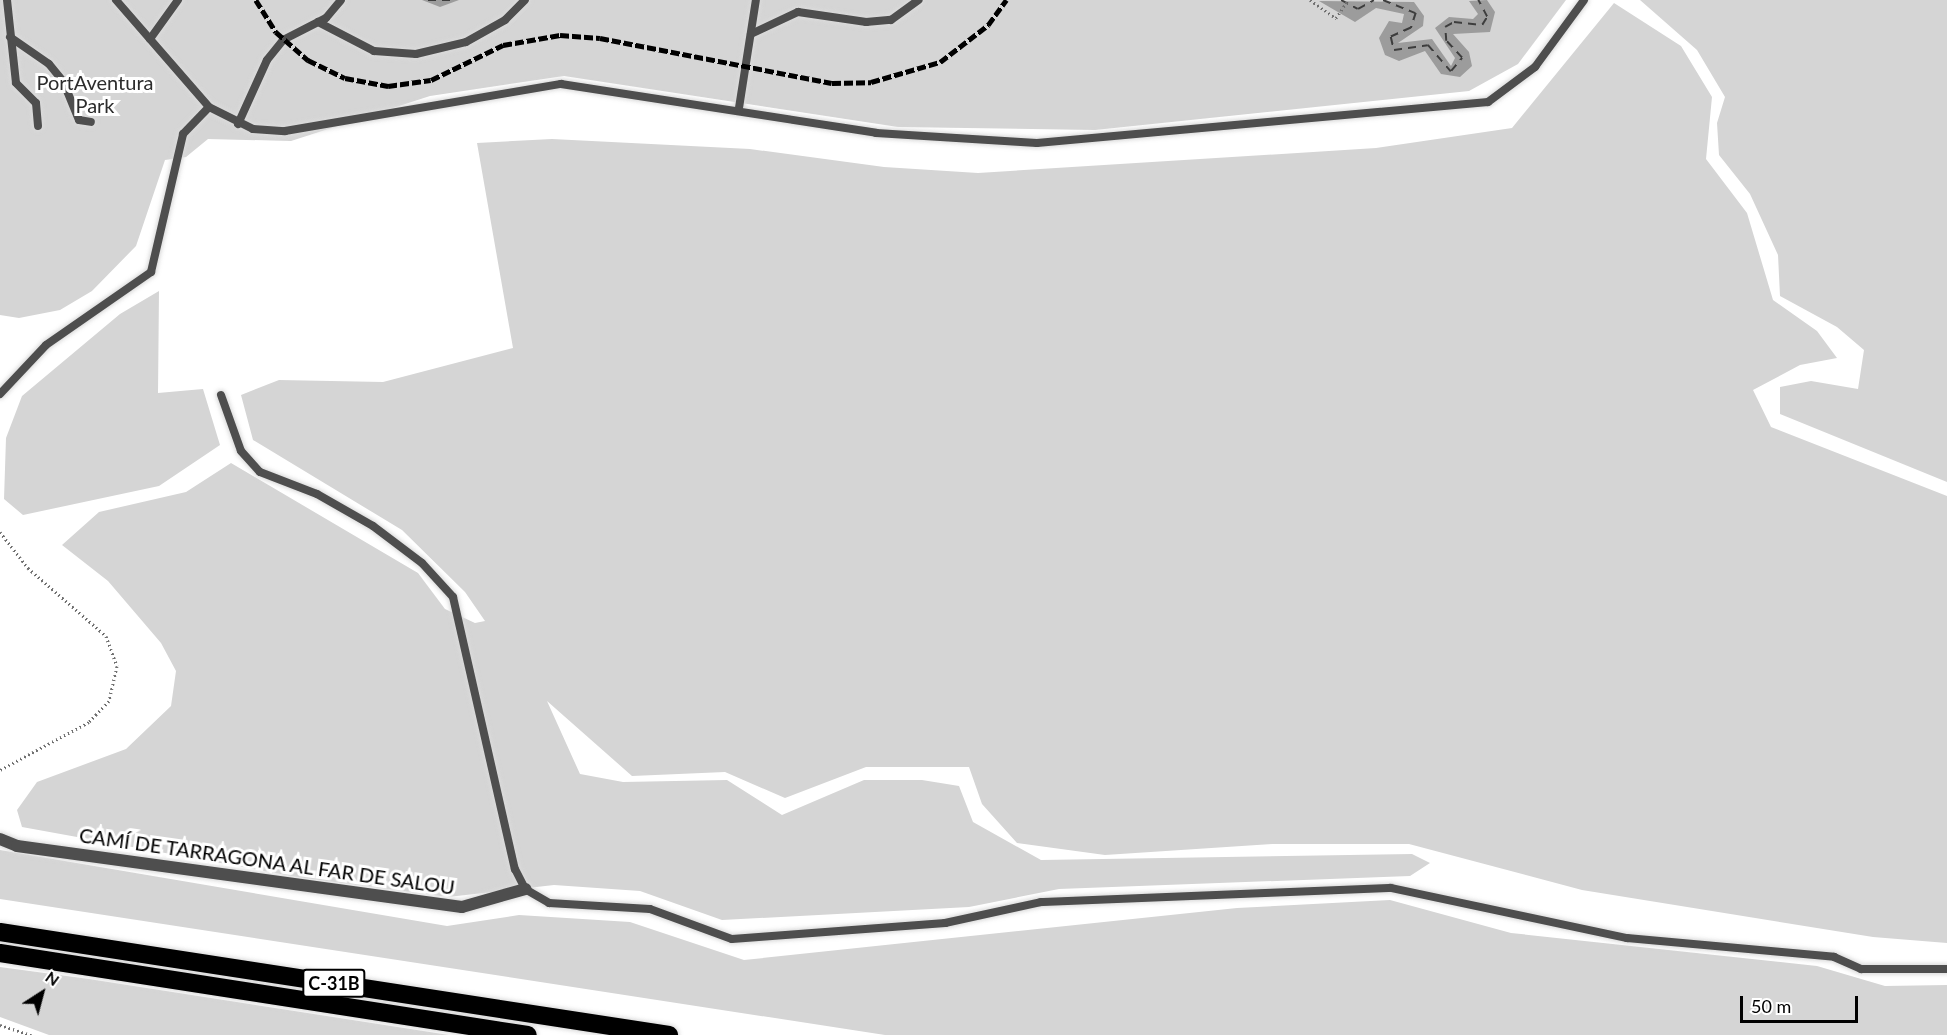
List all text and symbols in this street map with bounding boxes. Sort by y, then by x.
park label: PortAventura Park [36,71,154,118]
street label: CAMÍ DE TARRAGONA AL FAR DE SALOU [76,823,458,899]
north arrow [12,963,72,1023]
text: N [42,967,63,989]
road number: C-31B [301,968,367,998]
scale bar [1743,984,1862,1022]
text: 50 m [1751,995,1791,1017]

